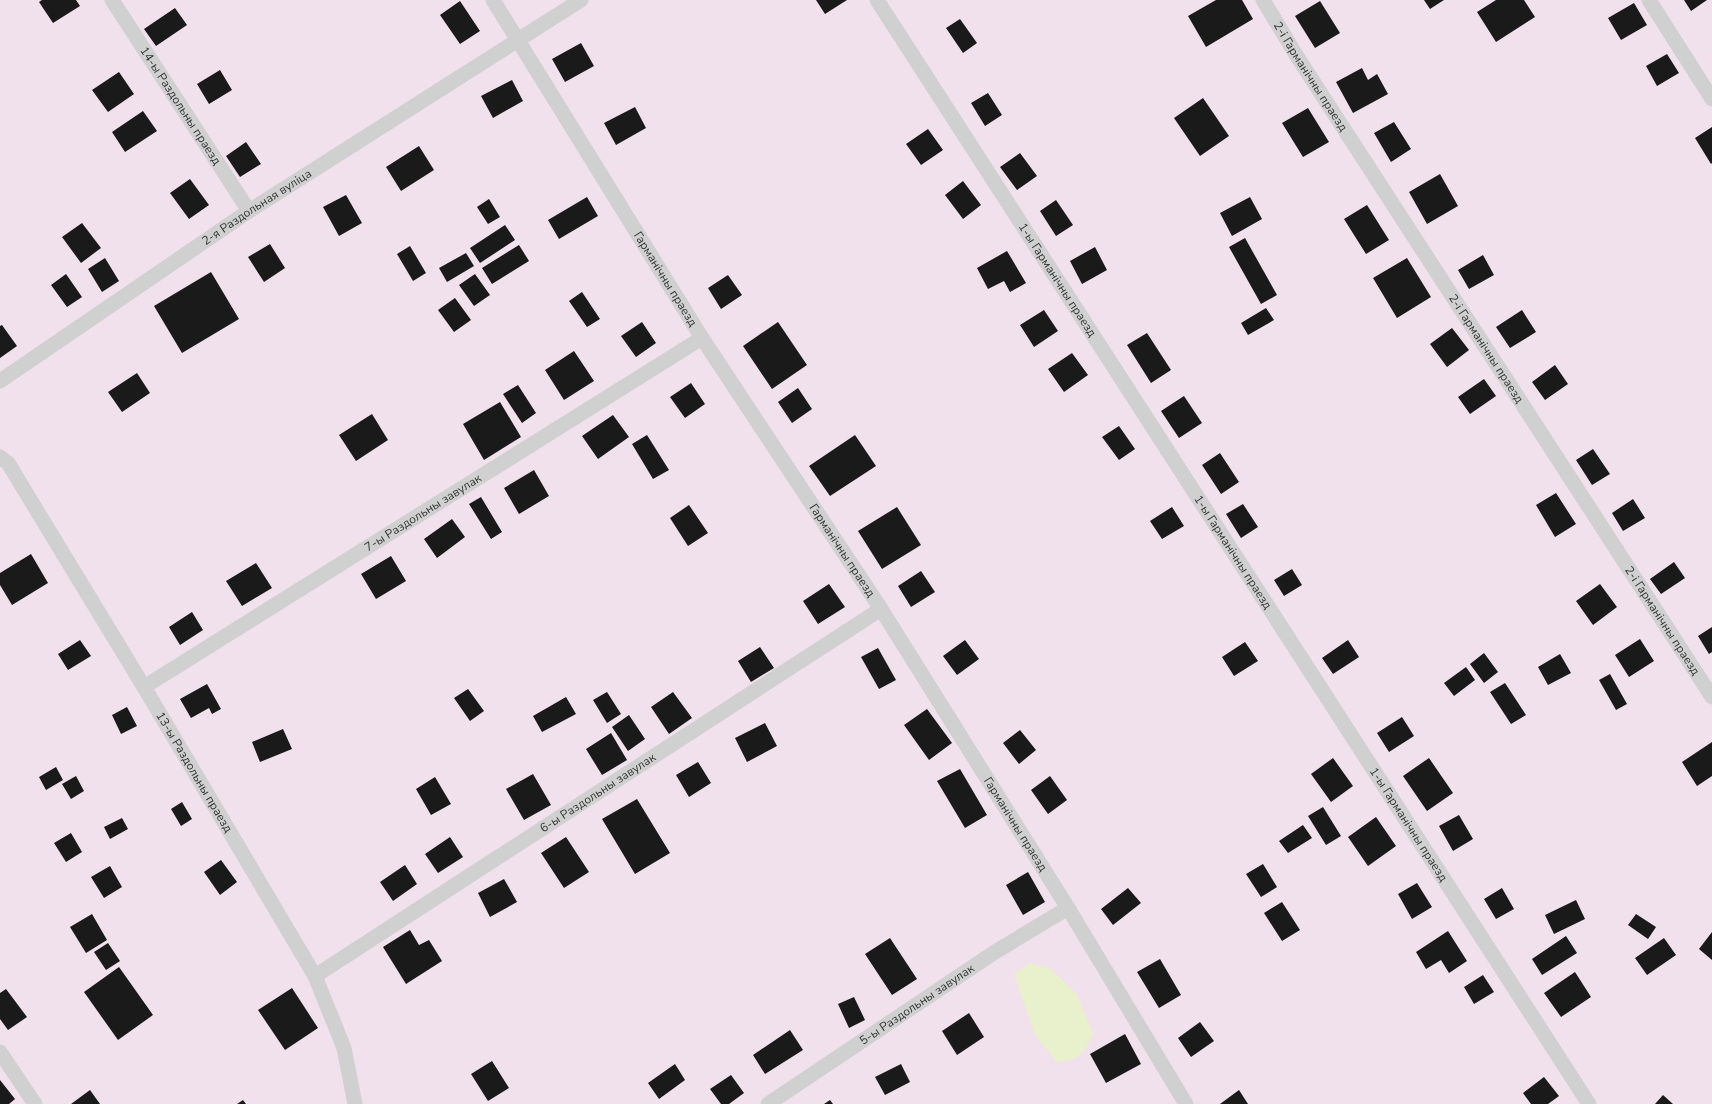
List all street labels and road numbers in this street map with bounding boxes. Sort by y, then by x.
street label: 2-і Гарманічны праезд [1270,19,1351,134]
street label: 14-ы Раздольны праезд [136,44,225,168]
street label: 2-я Раздольная вуліца [199,165,315,249]
street label: 1-ы Гарманічны праезд [1015,220,1100,340]
street label: Гарманічны праезд [630,229,701,329]
street label: 2-і Гарманічны праезд [1445,291,1528,406]
street label: 7-ы Раздольны завулак [362,470,485,555]
street label: 1-ы Гарманічны праезд [1190,492,1276,612]
street label: Гарманічны праезд [806,501,879,600]
street label: 2-і Гарманічны праезд [1621,563,1704,678]
street label: 13-ы Раздольны праезд [152,709,236,836]
street label: 6-ы Раздольны завулак [537,749,659,836]
street label: 1-ы Гарманічны праезд [1366,764,1451,885]
street label: Гарманічны праезд [980,774,1051,875]
street label: 5-ы Раздольны завулак [856,960,978,1049]

